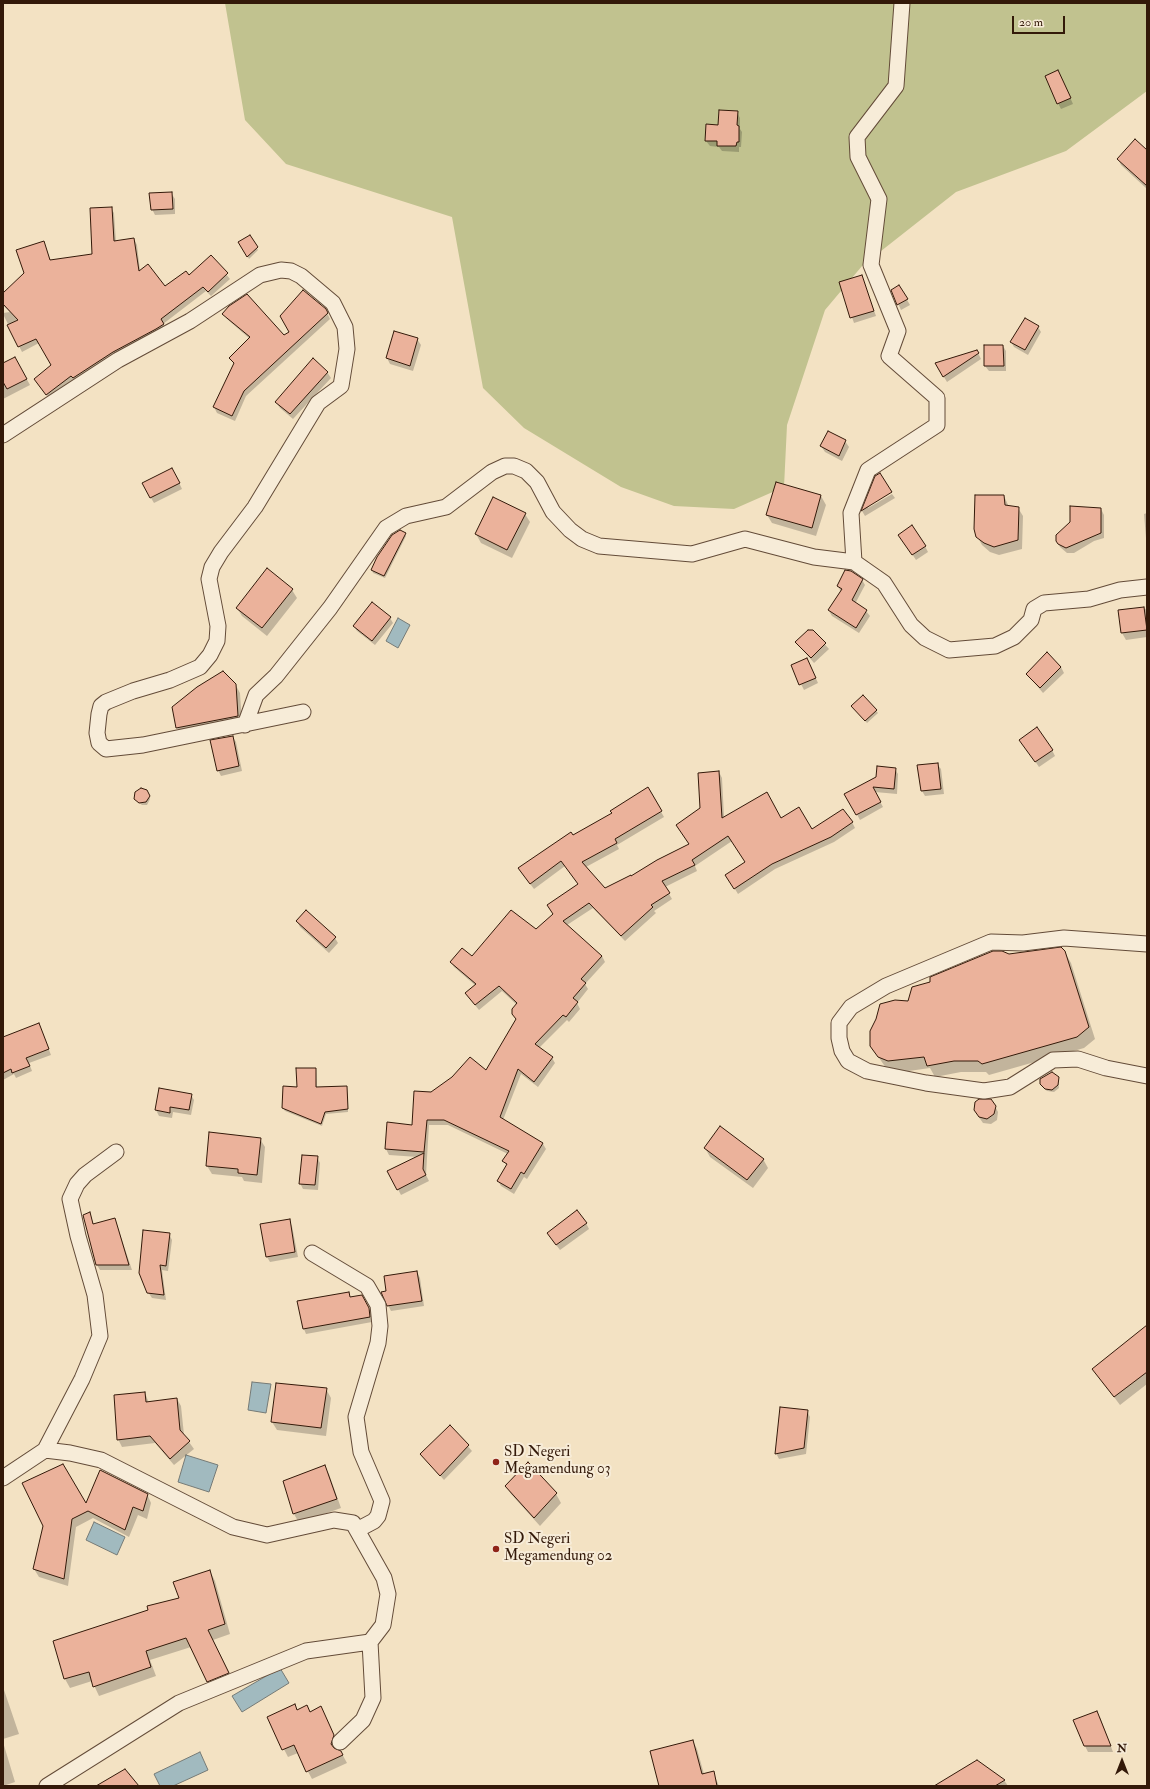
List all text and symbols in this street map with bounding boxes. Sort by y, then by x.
scale bar [1014,8,1067,34]
text: 20 m [1019,15,1043,30]
place label: SD Negeri Megamendung 03 [504,1444,610,1479]
marker: SD Negeri Megamendung 03 [491,1457,501,1467]
place label: SD Negeri Megamendung 02 [504,1531,612,1566]
marker: SD Negeri Megamendung 02 [491,1544,501,1554]
north arrow [1102,1741,1142,1781]
text: N [1117,1742,1127,1755]

